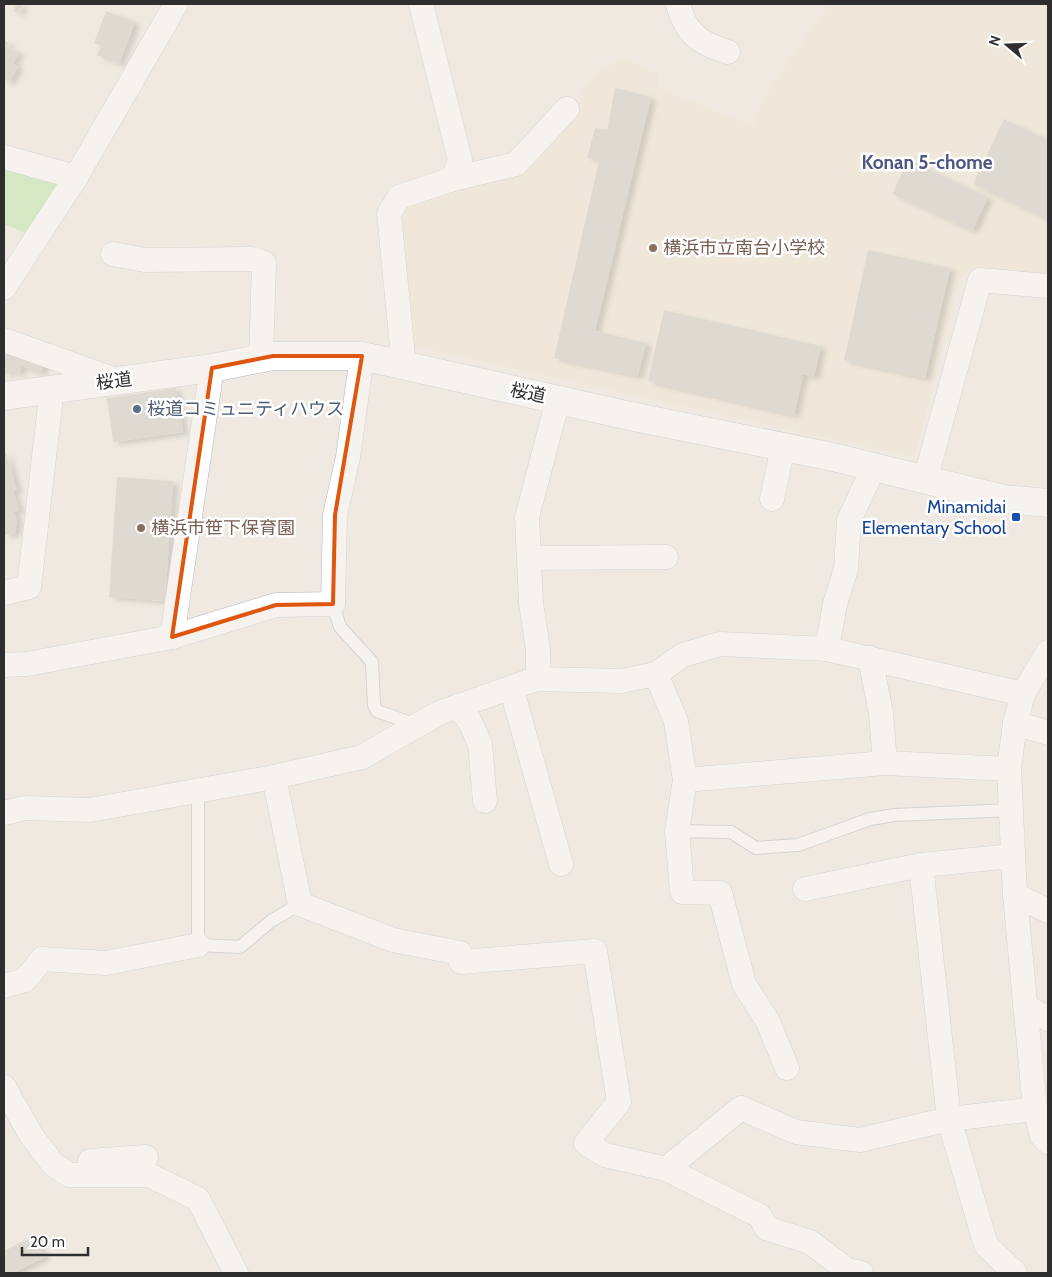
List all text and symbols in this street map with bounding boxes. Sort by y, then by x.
north arrow [982,20,1032,70]
text: N [985,33,1005,48]
district label: Konan 5-chome [861,151,993,174]
place label: 横浜市立南台小学校 [663,237,825,259]
marker: 横浜市立南台小学校 [647,242,659,254]
street label: 桜道 [95,368,133,394]
street label: 桜道 [508,378,548,408]
place label: 桜道コミュニティハウス [147,398,344,420]
marker: 桜道コミュニティハウス [131,403,143,415]
place label: Minamidai Elementary School [862,496,1007,539]
marker: Minamidai Elementary School [1010,511,1022,523]
place label: 横浜市笹下保育園 [151,517,295,539]
marker: 横浜市笹下保育園 [135,522,147,534]
scale bar [22,1224,89,1256]
text: 20 m [30,1233,65,1251]

